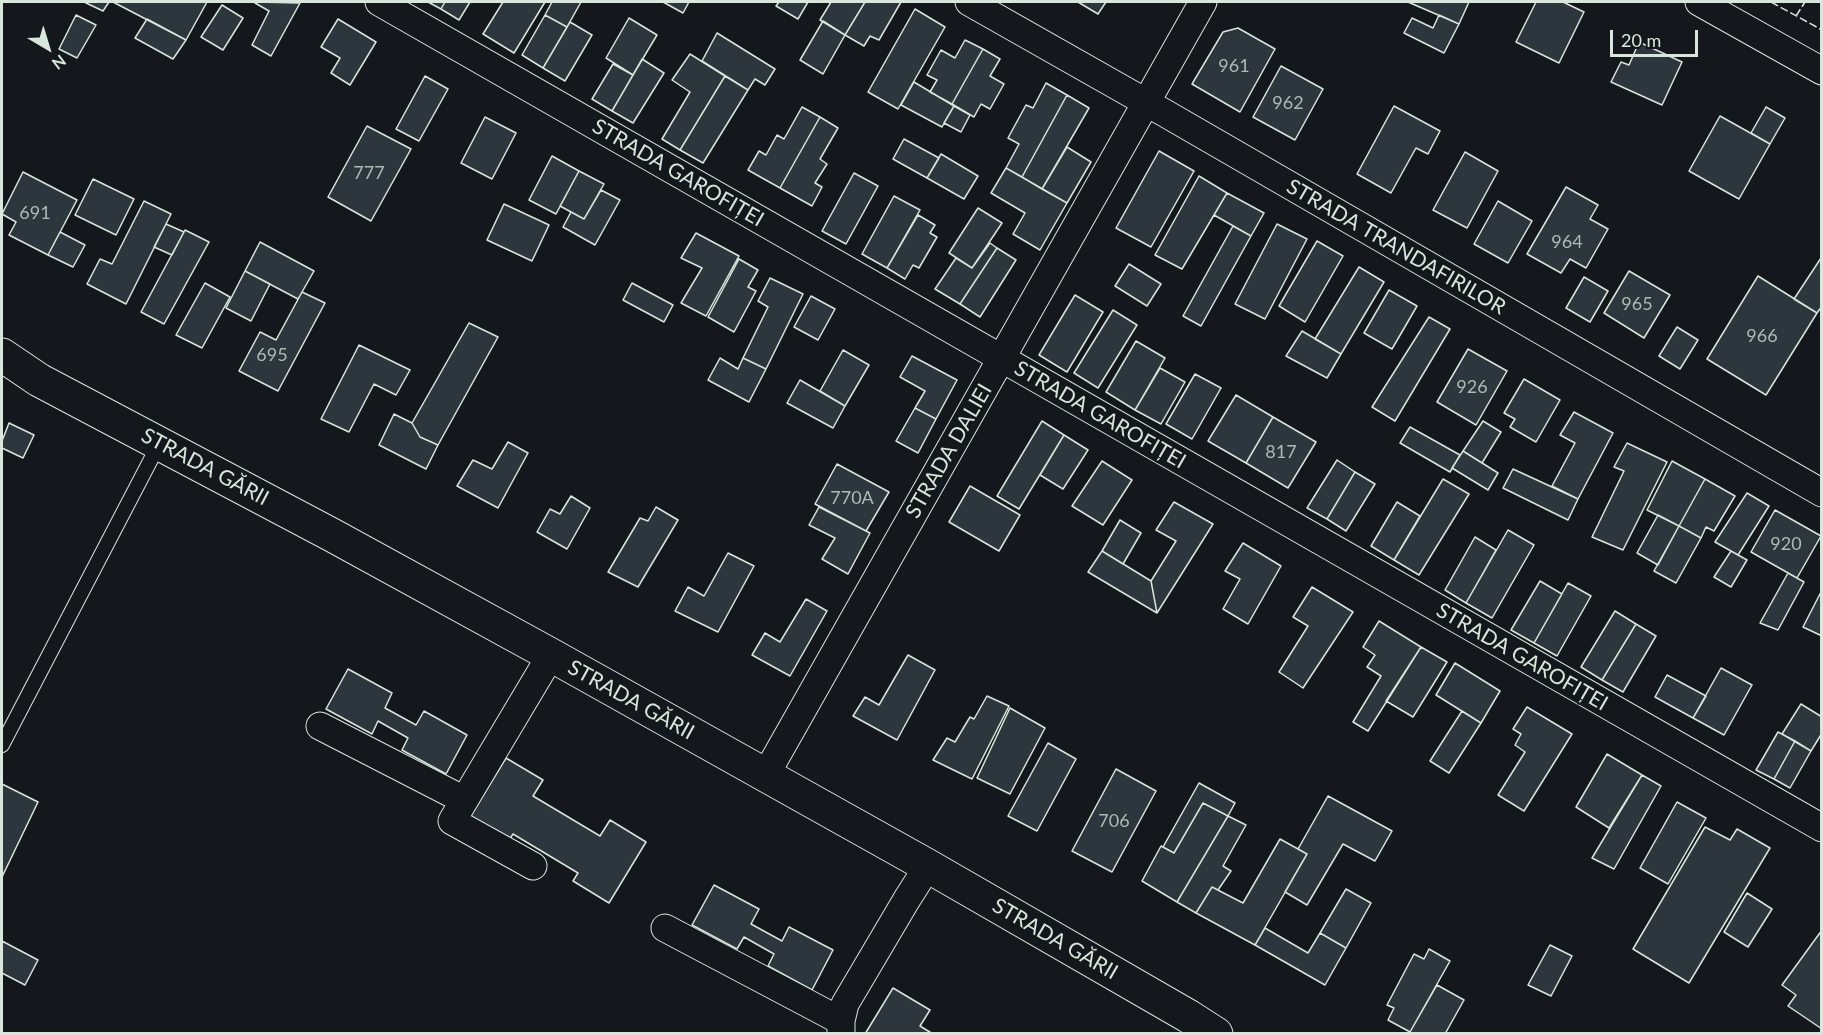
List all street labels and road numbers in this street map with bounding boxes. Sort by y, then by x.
street label: STRADA GAROFIȚEI [588,114,768,232]
street label: STRADA TRANDAFIRILOR [1282,174,1510,320]
street label: STRADA GAROFIȚEI [1010,356,1190,474]
street label: STRADA DALIEI [900,379,998,523]
street label: STRADA GĂRII [137,423,273,511]
street label: STRADA GAROFIȚEI [1432,598,1612,716]
street label: STRADA GĂRII [563,655,699,745]
street label: STRADA GĂRII [988,893,1122,985]

